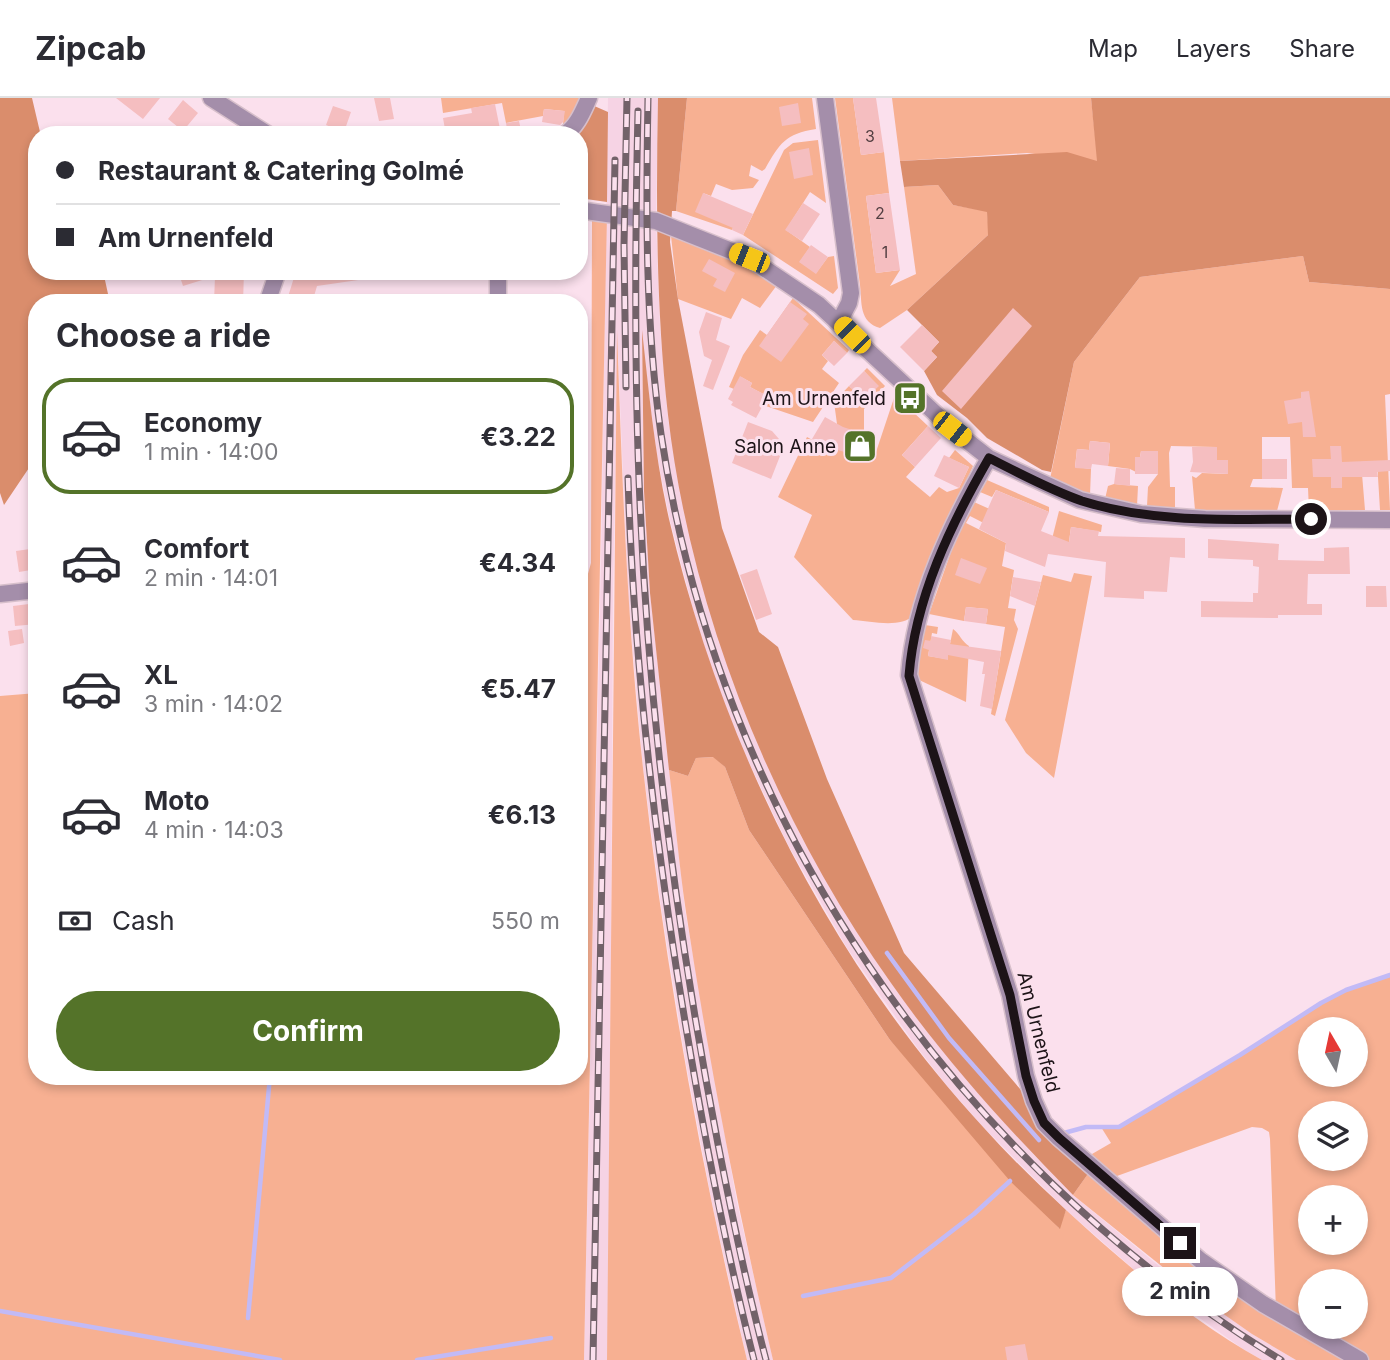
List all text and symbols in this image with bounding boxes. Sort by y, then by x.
text: Zipcab [35,28,146,68]
text: Map [1088,34,1138,63]
text: Layers [1176,34,1251,63]
text: Share [1289,34,1355,63]
house number: 3 [865,126,875,146]
text: Restaurant & Catering Golmé [98,155,464,186]
house number: 2 [875,203,885,223]
text: Am Urnenfeld [98,222,274,253]
car [726,240,773,276]
house number: 1 [882,242,888,262]
car [830,313,875,357]
text: Choose a ride [56,316,271,355]
bus stop icon: Am Urnenfeld [891,379,929,417]
place label: Am Urnenfeld [762,387,886,410]
icon: car [60,405,123,468]
text: Economy [144,407,262,438]
car [929,408,976,450]
text: €3.22 [481,421,556,452]
shop icon: Salon Anne [841,427,879,465]
place label: Salon Anne [734,435,836,458]
text: 1 min · 14:00 [144,438,279,466]
route start [1295,503,1327,535]
icon: car [60,531,123,594]
text: Comfort [144,533,249,564]
text: €4.34 [479,547,556,578]
text: 2 min · 14:01 [144,564,278,592]
icon: car [60,657,123,720]
text: XL [144,659,178,690]
text: €5.47 [481,673,556,704]
text: 3 min · 14:02 [144,690,283,718]
icon: car [60,783,123,846]
text: Moto [144,785,209,816]
text: €6.13 [488,799,556,830]
text: 4 min · 14:03 [144,816,284,844]
icon: cash [56,902,94,940]
text: Cash [112,905,175,936]
text: 550 m [491,907,560,935]
street label: Am Urnenfeld [1012,969,1065,1095]
button: Confirm [56,991,560,1071]
north arrow [1298,1017,1368,1087]
map controls [1298,1017,1368,1339]
button: layers [1298,1101,1368,1171]
button: + [1298,1185,1368,1255]
route end [1164,1227,1196,1259]
callout: 2 min [1122,1268,1238,1316]
button: − [1298,1269,1368,1339]
text: 2 min [1149,1277,1211,1305]

